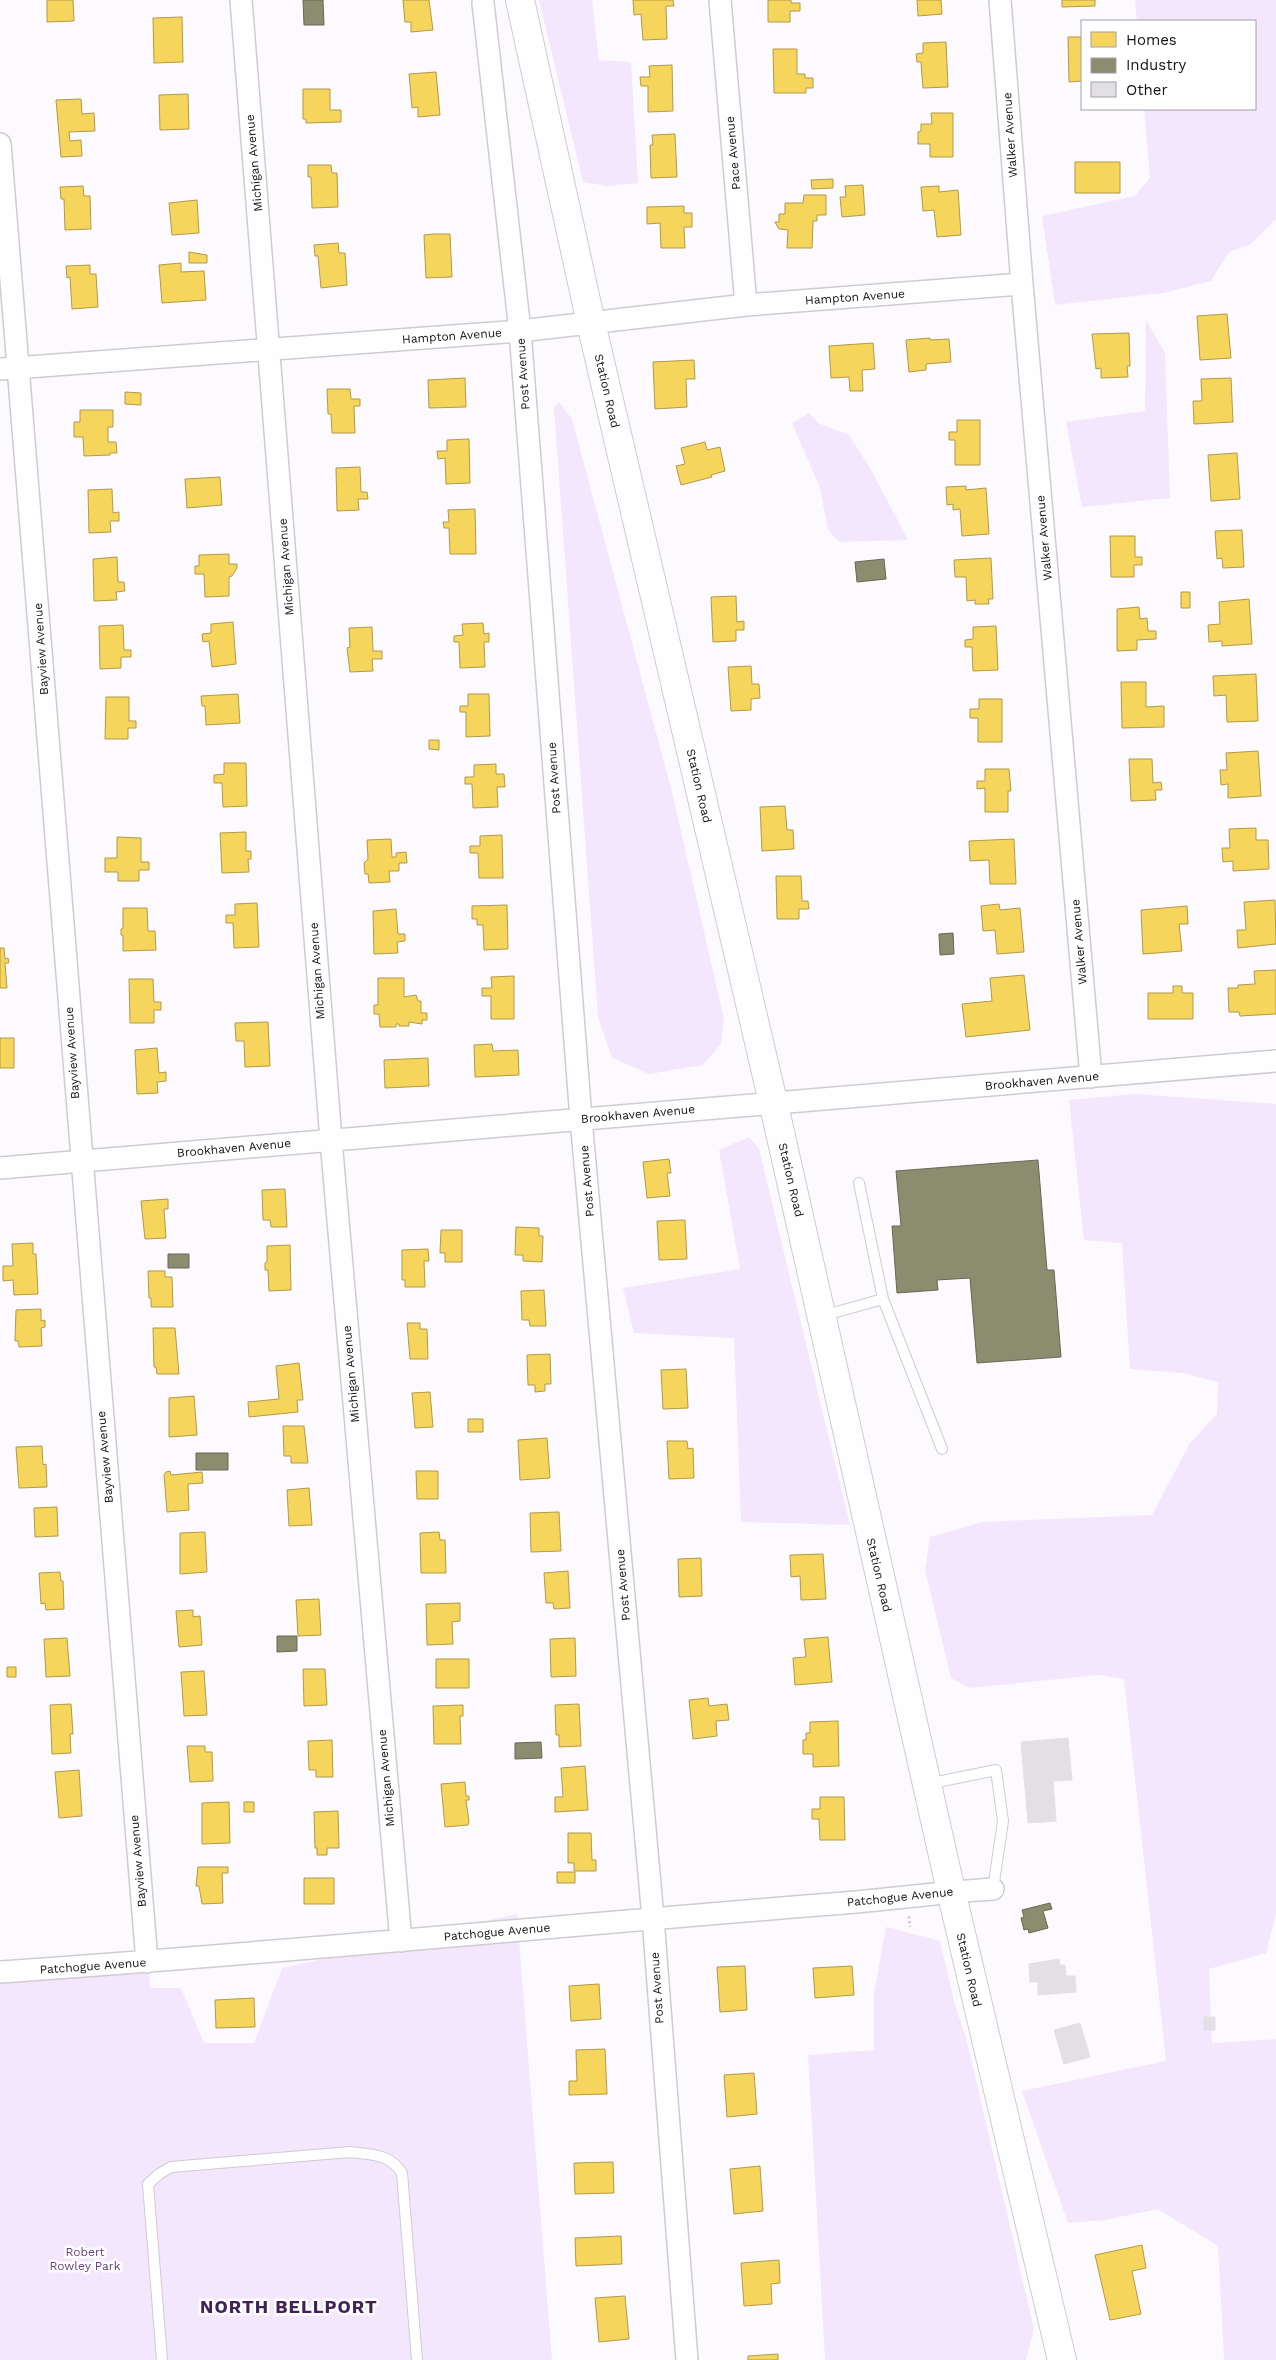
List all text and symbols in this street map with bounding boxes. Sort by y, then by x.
legend [1081,20,1256,110]
text: Homes [1126,31,1177,49]
text: Industry [1126,56,1187,74]
text: Other [1126,81,1168,99]
street label: Walker Avenue [1000,92,1020,178]
street label: Michigan Avenue [243,114,265,212]
street label: Pace Avenue [723,116,743,190]
street label: Hampton Avenue [805,287,905,307]
street label: Hampton Avenue [402,326,502,346]
street label: Post Avenue [514,338,532,410]
street label: Station Road [592,353,622,429]
street label: Walker Avenue [1033,495,1055,581]
street label: Michigan Avenue [276,518,296,616]
street label: Bayview Avenue [31,602,51,696]
street label: Post Avenue [545,742,563,814]
street label: Station Road [684,748,714,824]
street label: Walker Avenue [1068,899,1090,985]
street label: Michigan Avenue [307,922,327,1020]
street label: Bayview Avenue [62,1006,82,1100]
street label: Brookhaven Avenue [984,1069,1100,1093]
street label: Brookhaven Avenue [580,1102,696,1126]
street label: Brookhaven Avenue [176,1136,292,1160]
street label: Station Road [776,1142,806,1218]
street label: Post Avenue [577,1145,597,1217]
street label: Michigan Avenue [340,1325,362,1423]
street label: Bayview Avenue [94,1410,116,1504]
street label: Station Road [864,1537,894,1613]
street label: Post Avenue [613,1549,633,1621]
street label: Michigan Avenue [375,1729,397,1827]
street label: Bayview Avenue [127,1814,149,1908]
street label: Patchogue Avenue [846,1884,954,1910]
street label: Patchogue Avenue [443,1920,551,1944]
street label: Station Road [954,1932,984,2008]
street label: Post Avenue [648,1952,666,2024]
street label: Patchogue Avenue [39,1955,147,1977]
park label: Robert Rowley Park [50,2245,121,2273]
district label: NORTH BELLPORT [200,2296,378,2317]

